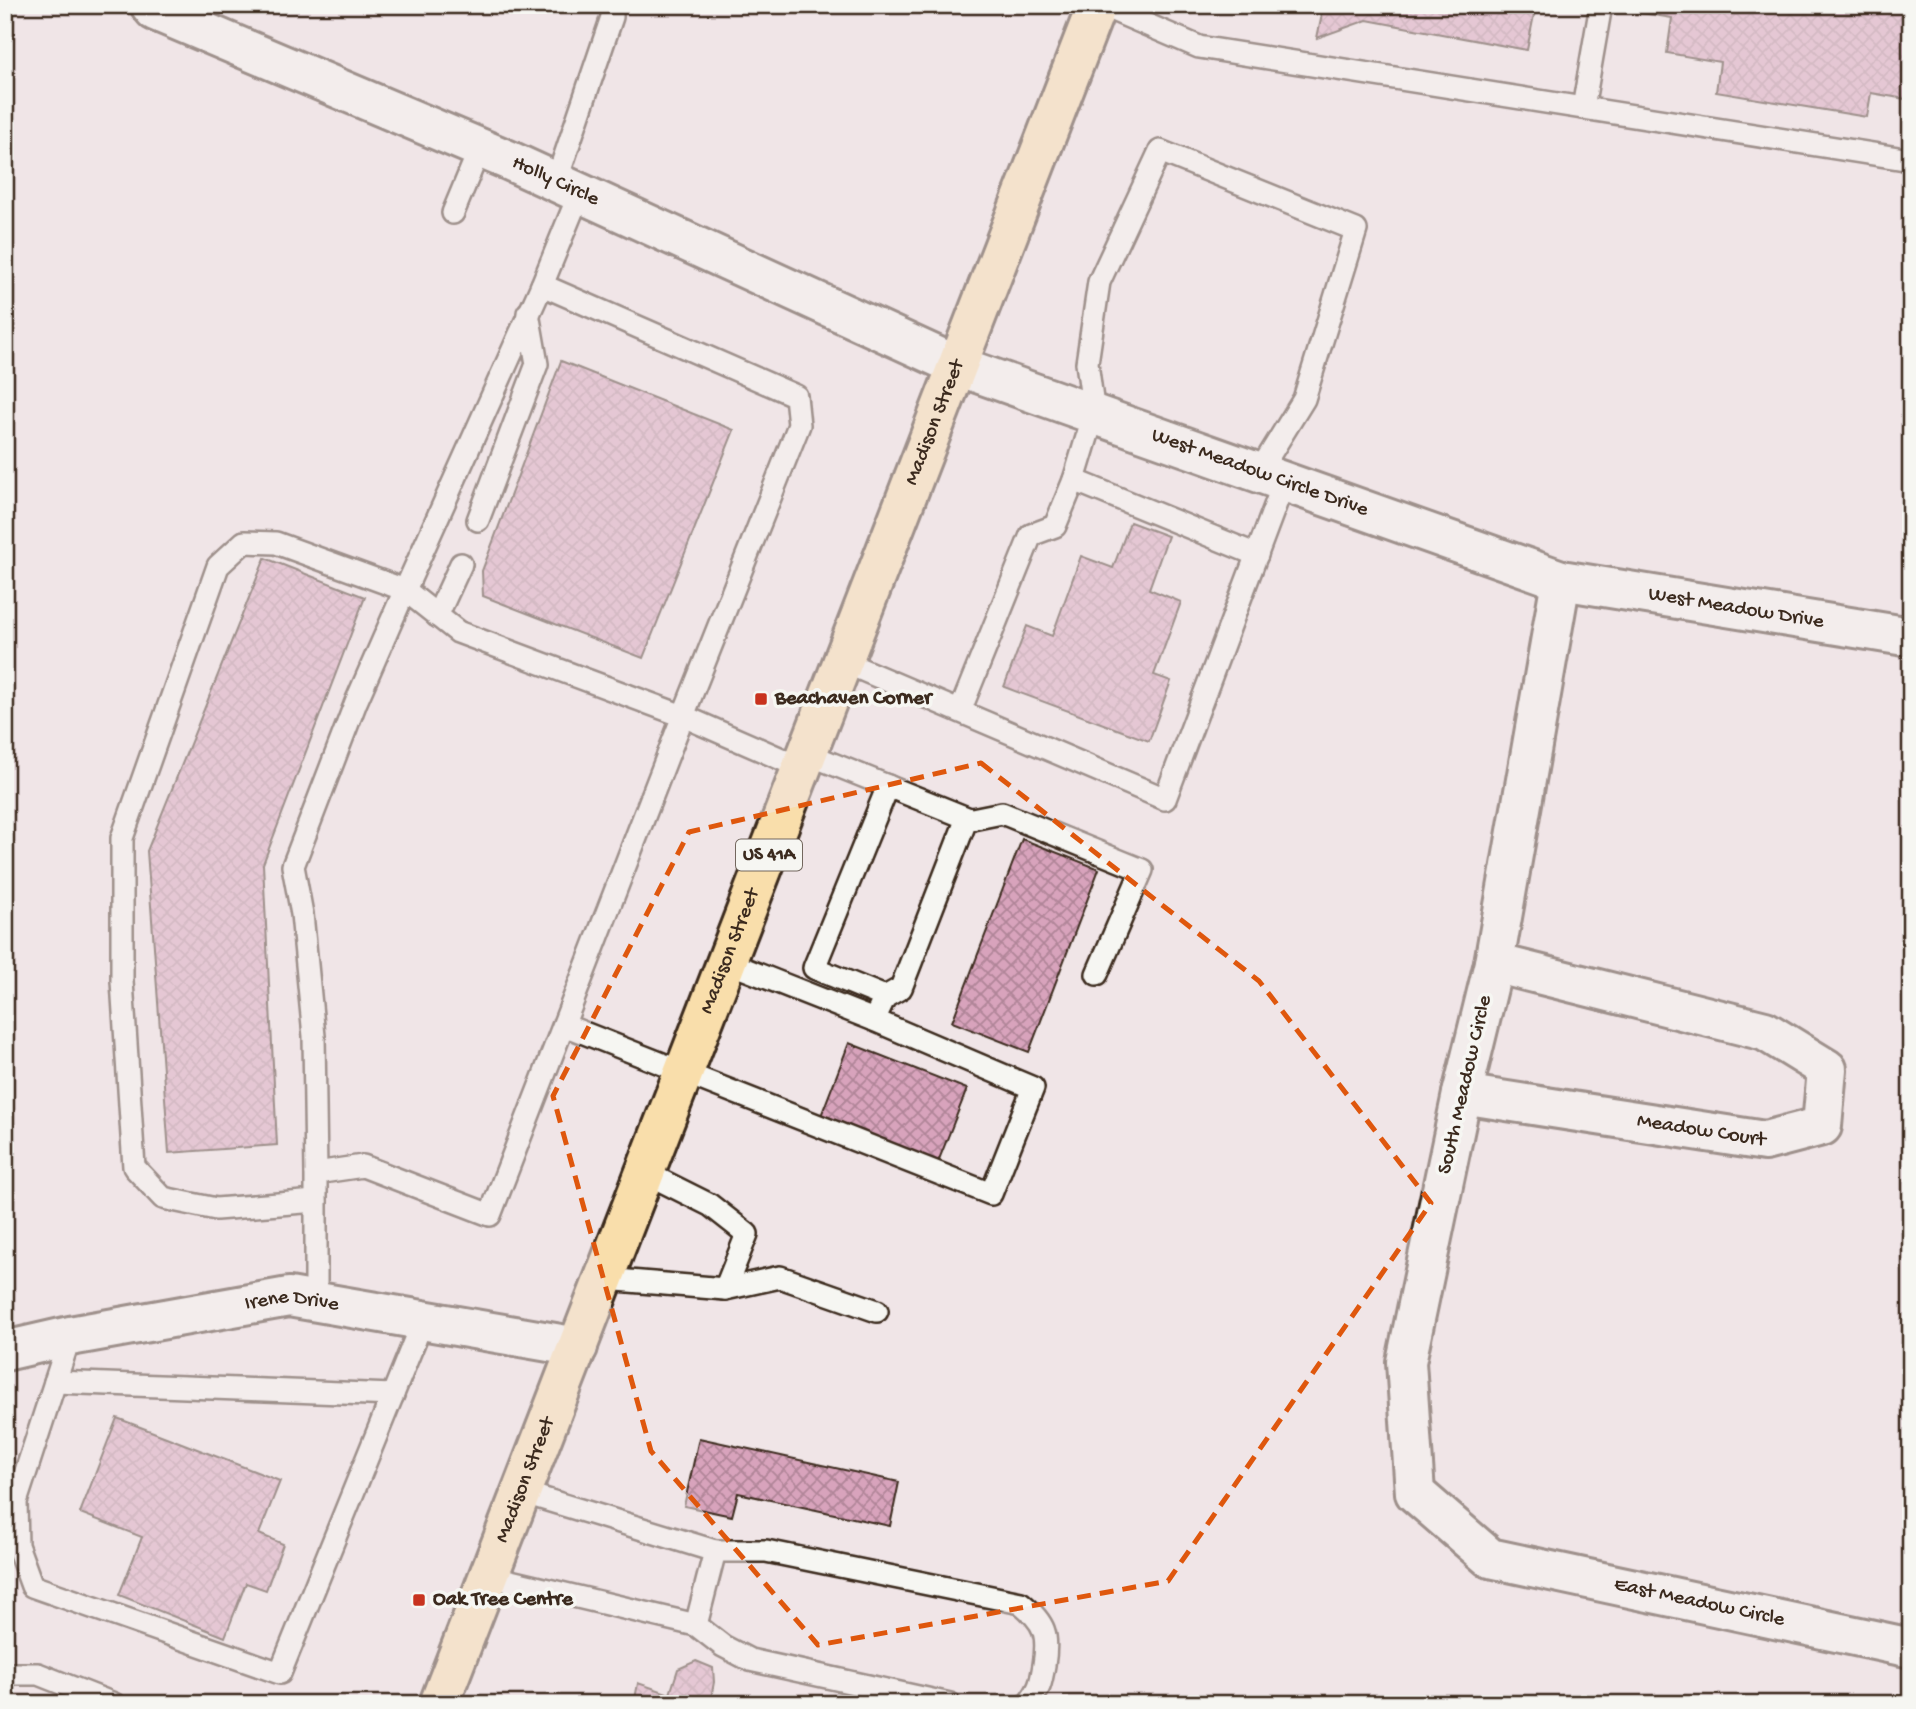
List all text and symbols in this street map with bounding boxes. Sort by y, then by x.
street label: Holly Circle [508,151,604,213]
street label: Madison Street [900,354,972,489]
street label: West Meadow Circle Drive [1148,423,1373,523]
street label: West Meadow Drive [1646,582,1827,635]
place label: Beachaven Corner [774,687,934,712]
marker: Beachaven Corner [753,691,769,707]
road number: US 41A [736,840,802,870]
street label: Madison Street [695,883,767,1018]
street label: South Meadow Circle [1433,992,1499,1177]
street label: Meadow Court [1635,1109,1770,1154]
street label: Irene Drive [243,1285,342,1318]
street label: Madison Street [490,1412,562,1547]
street label: East Meadow Circle [1612,1572,1788,1633]
place label: Oak Tree Centre [433,1588,574,1613]
marker: Oak Tree Centre [411,1592,427,1608]

